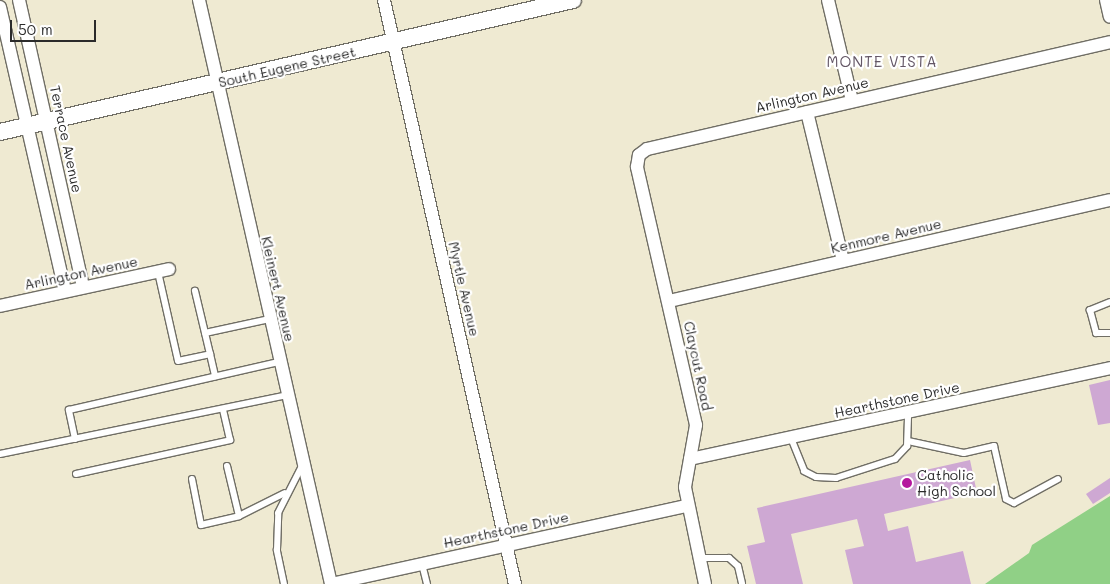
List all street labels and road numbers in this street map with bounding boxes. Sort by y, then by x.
street label: South Eugene Street [217,43,357,91]
street label: Arlington Avenue [754,74,870,116]
street label: Terrace Avenue [46,84,86,194]
street label: Kenmore Avenue [829,215,943,257]
street label: Kleinert Avenue [258,235,298,343]
street label: Myrtle Avenue [445,240,483,338]
street label: Arlington Avenue [23,253,139,293]
street label: Claycut Road [680,320,716,412]
street label: Hearthstone Drive [833,379,961,421]
street label: Hearthstone Drive [442,509,570,551]

